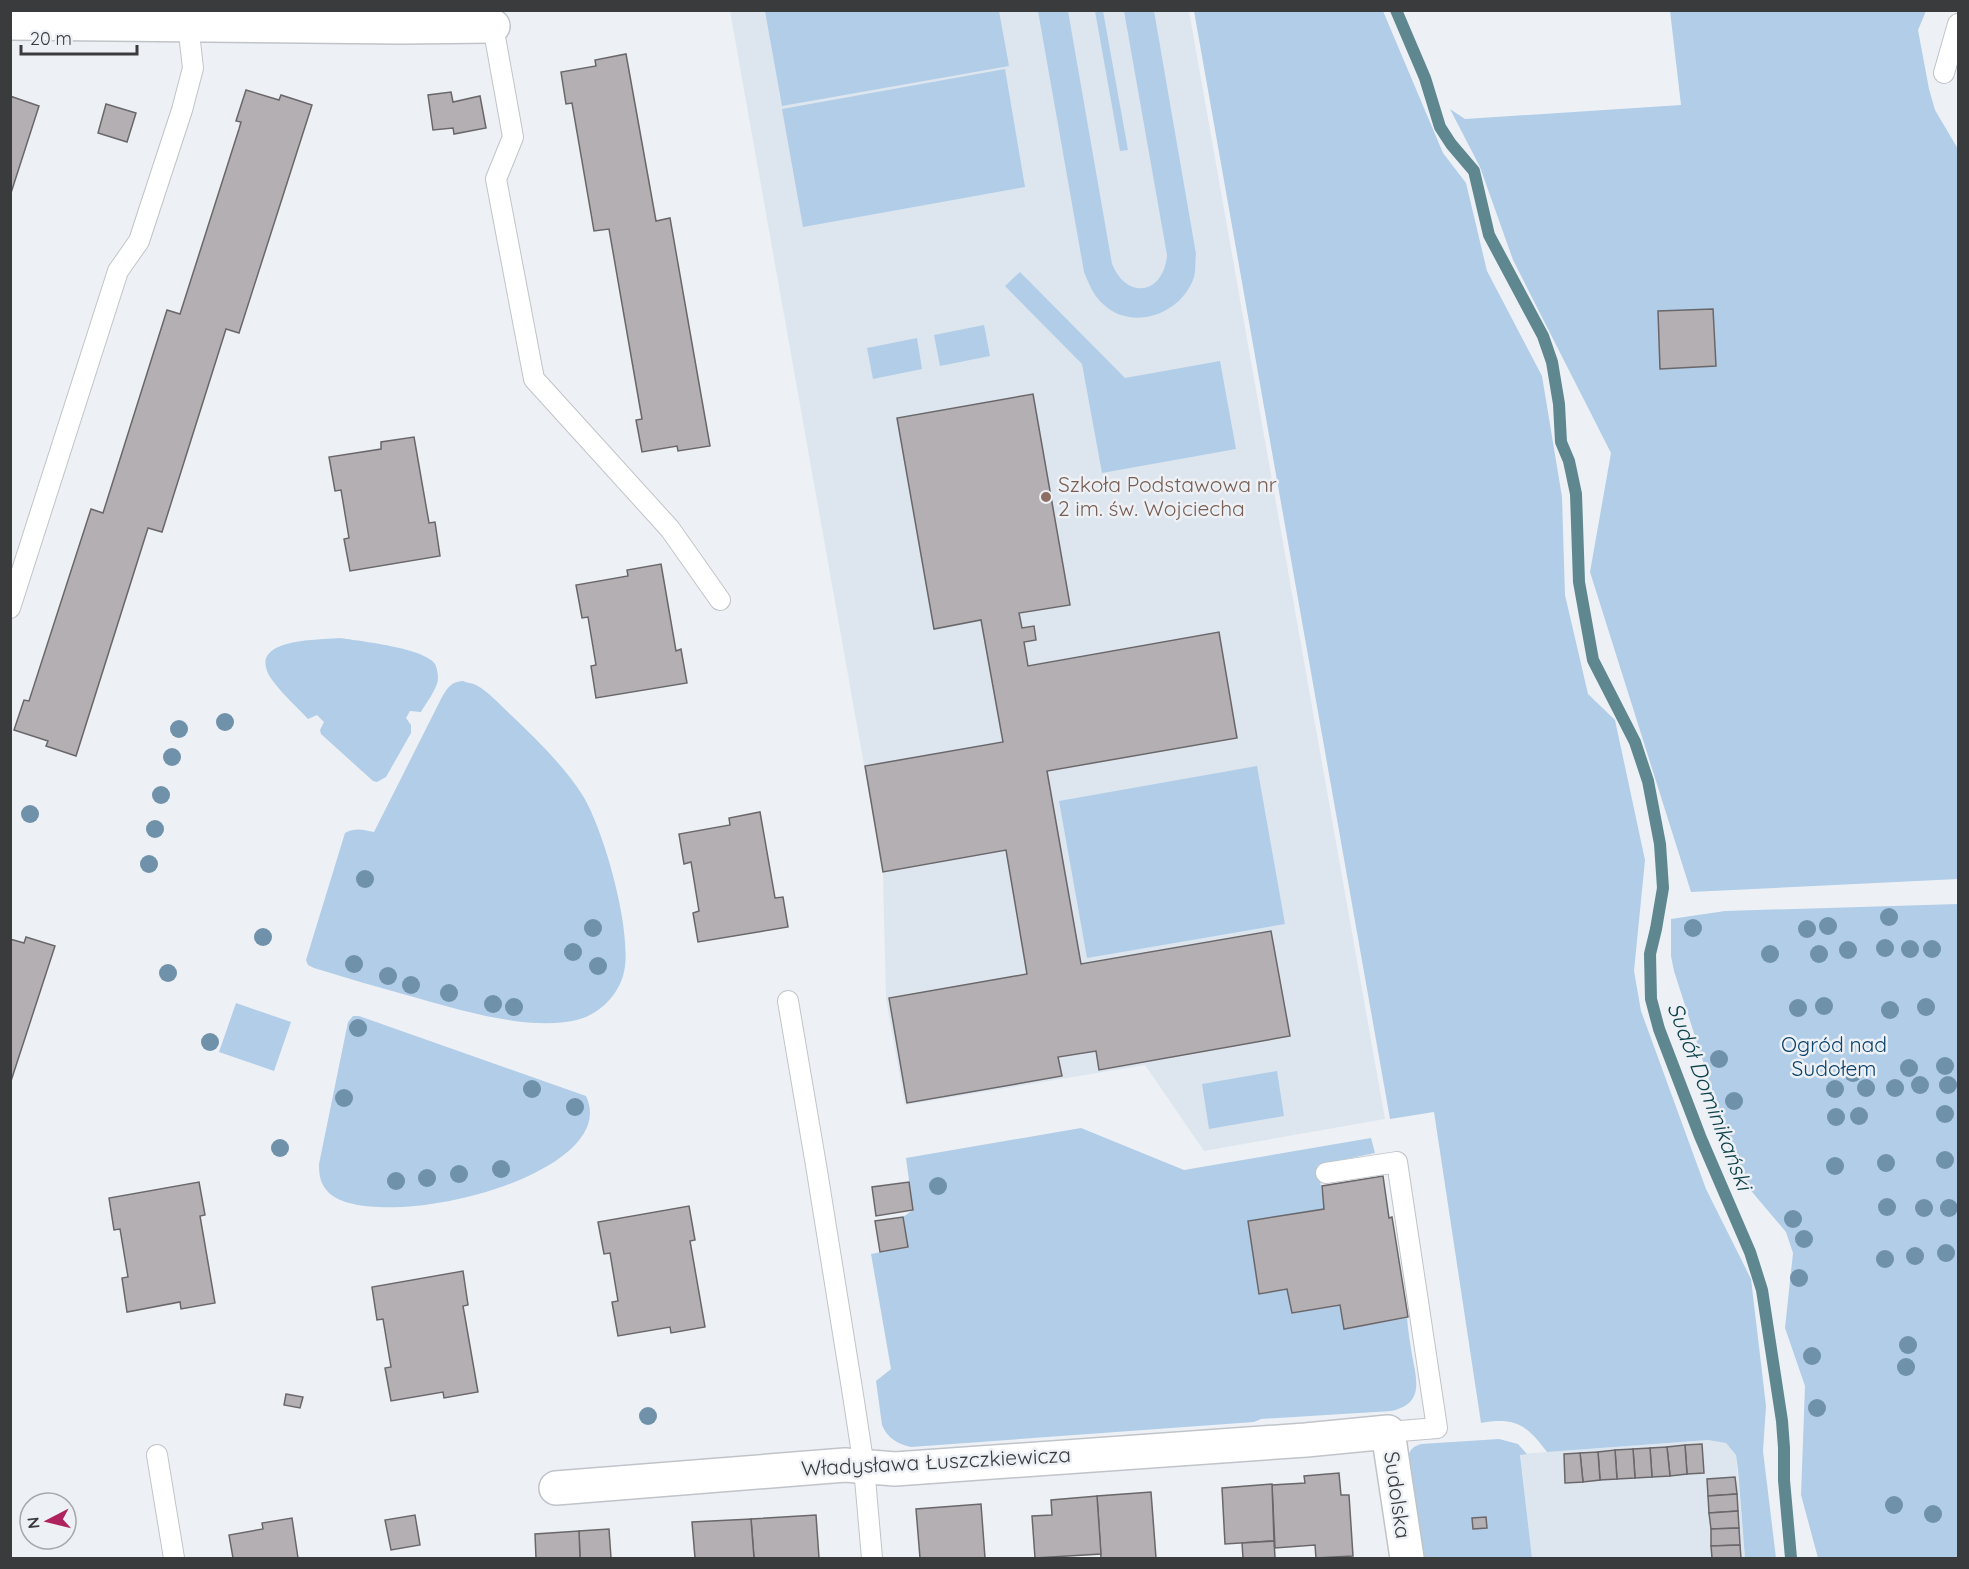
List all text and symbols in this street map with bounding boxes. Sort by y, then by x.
scale bar [21,18,136,56]
text: 20 m [30,27,72,50]
place label: Szkoła Podstawowa nr 2 im. św. Wojciecha [1058,471,1277,521]
marker: Szkoła Podstawowa nr 2 im. św. Wojciecha [1039,490,1053,504]
water label: Sudół Dominikański [1661,998,1759,1196]
park label: Ogród nad Sudołem [1781,1031,1887,1081]
street label: Władysława Łuszczkiewicza [800,1441,1072,1481]
street label: Sudolska [1379,1450,1417,1540]
north arrow [18,1491,78,1551]
text: N [22,1516,44,1530]

